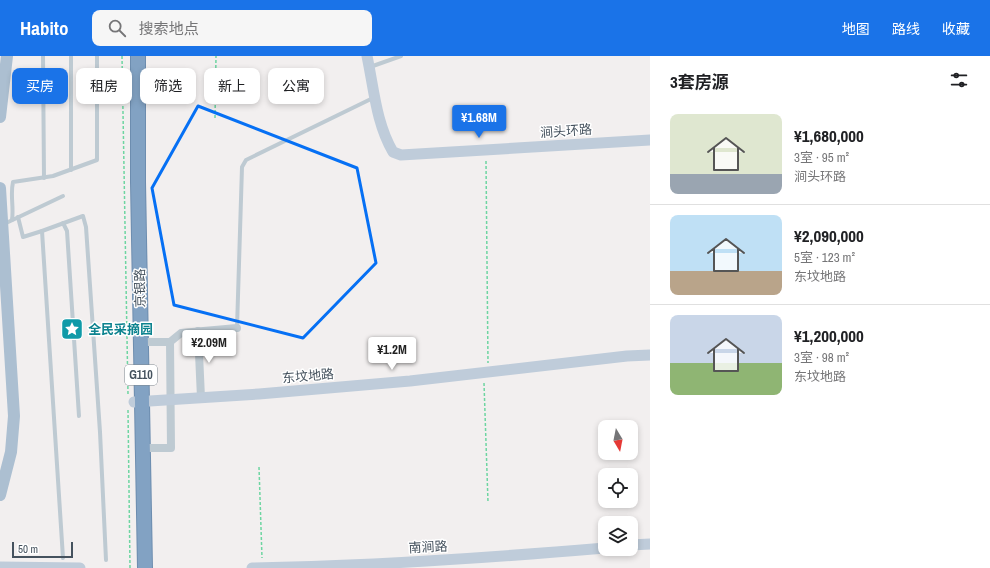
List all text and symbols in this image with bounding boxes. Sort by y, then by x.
search box [92,10,372,46]
text: Habito [20,15,68,41]
icon: search [106,17,128,39]
text: 搜索地点 [138,18,199,39]
text: 地图 [842,20,870,38]
text: 路线 [892,20,920,38]
text: 收藏 [942,20,970,38]
chip: 买房 [12,68,68,104]
chip: 租房 [76,68,132,104]
chip: 筛选 [140,68,196,104]
chip: 新上 [204,68,260,104]
chip: 公寓 [268,68,324,104]
icon: filters [948,69,970,91]
text: 3套房源 [670,70,729,93]
pin: ¥1.68M [446,105,512,139]
text: ¥1.68M [461,109,497,126]
street label: 涧头环路 [539,121,593,141]
text: ¥1,680,000 [794,124,864,147]
icon: home [702,130,750,178]
text: 3室 · 95 m² [794,149,849,166]
text: 涧头环路 [794,168,846,185]
text: ¥2,090,000 [794,224,864,247]
icon: home [702,231,750,279]
text: 5室 · 123 m² [794,249,855,266]
street label: 京银路 [131,268,149,308]
text: 东坟地路 [794,268,846,285]
place icon: 全民采摘园 [59,316,85,342]
place label: 全民采摘园 [88,321,153,338]
text: ¥1,200,000 [794,324,864,347]
pin: ¥2.09M [176,330,242,364]
icon: home [702,331,750,379]
text: ¥2.09M [191,334,227,351]
pin: ¥1.2M [364,337,420,371]
text: ¥1.2M [377,341,407,358]
text: 3室 · 98 m² [794,349,849,366]
road number: G110 [125,365,157,385]
street label: 东坟地路 [281,365,335,387]
text: 东坟地路 [794,368,846,385]
north arrow [598,420,638,460]
map controls [598,420,638,556]
button: locate [598,468,638,508]
button: layers [598,516,638,556]
street label: 南涧路 [408,537,448,557]
scale bar [12,540,73,559]
text: 50 m [18,542,38,556]

